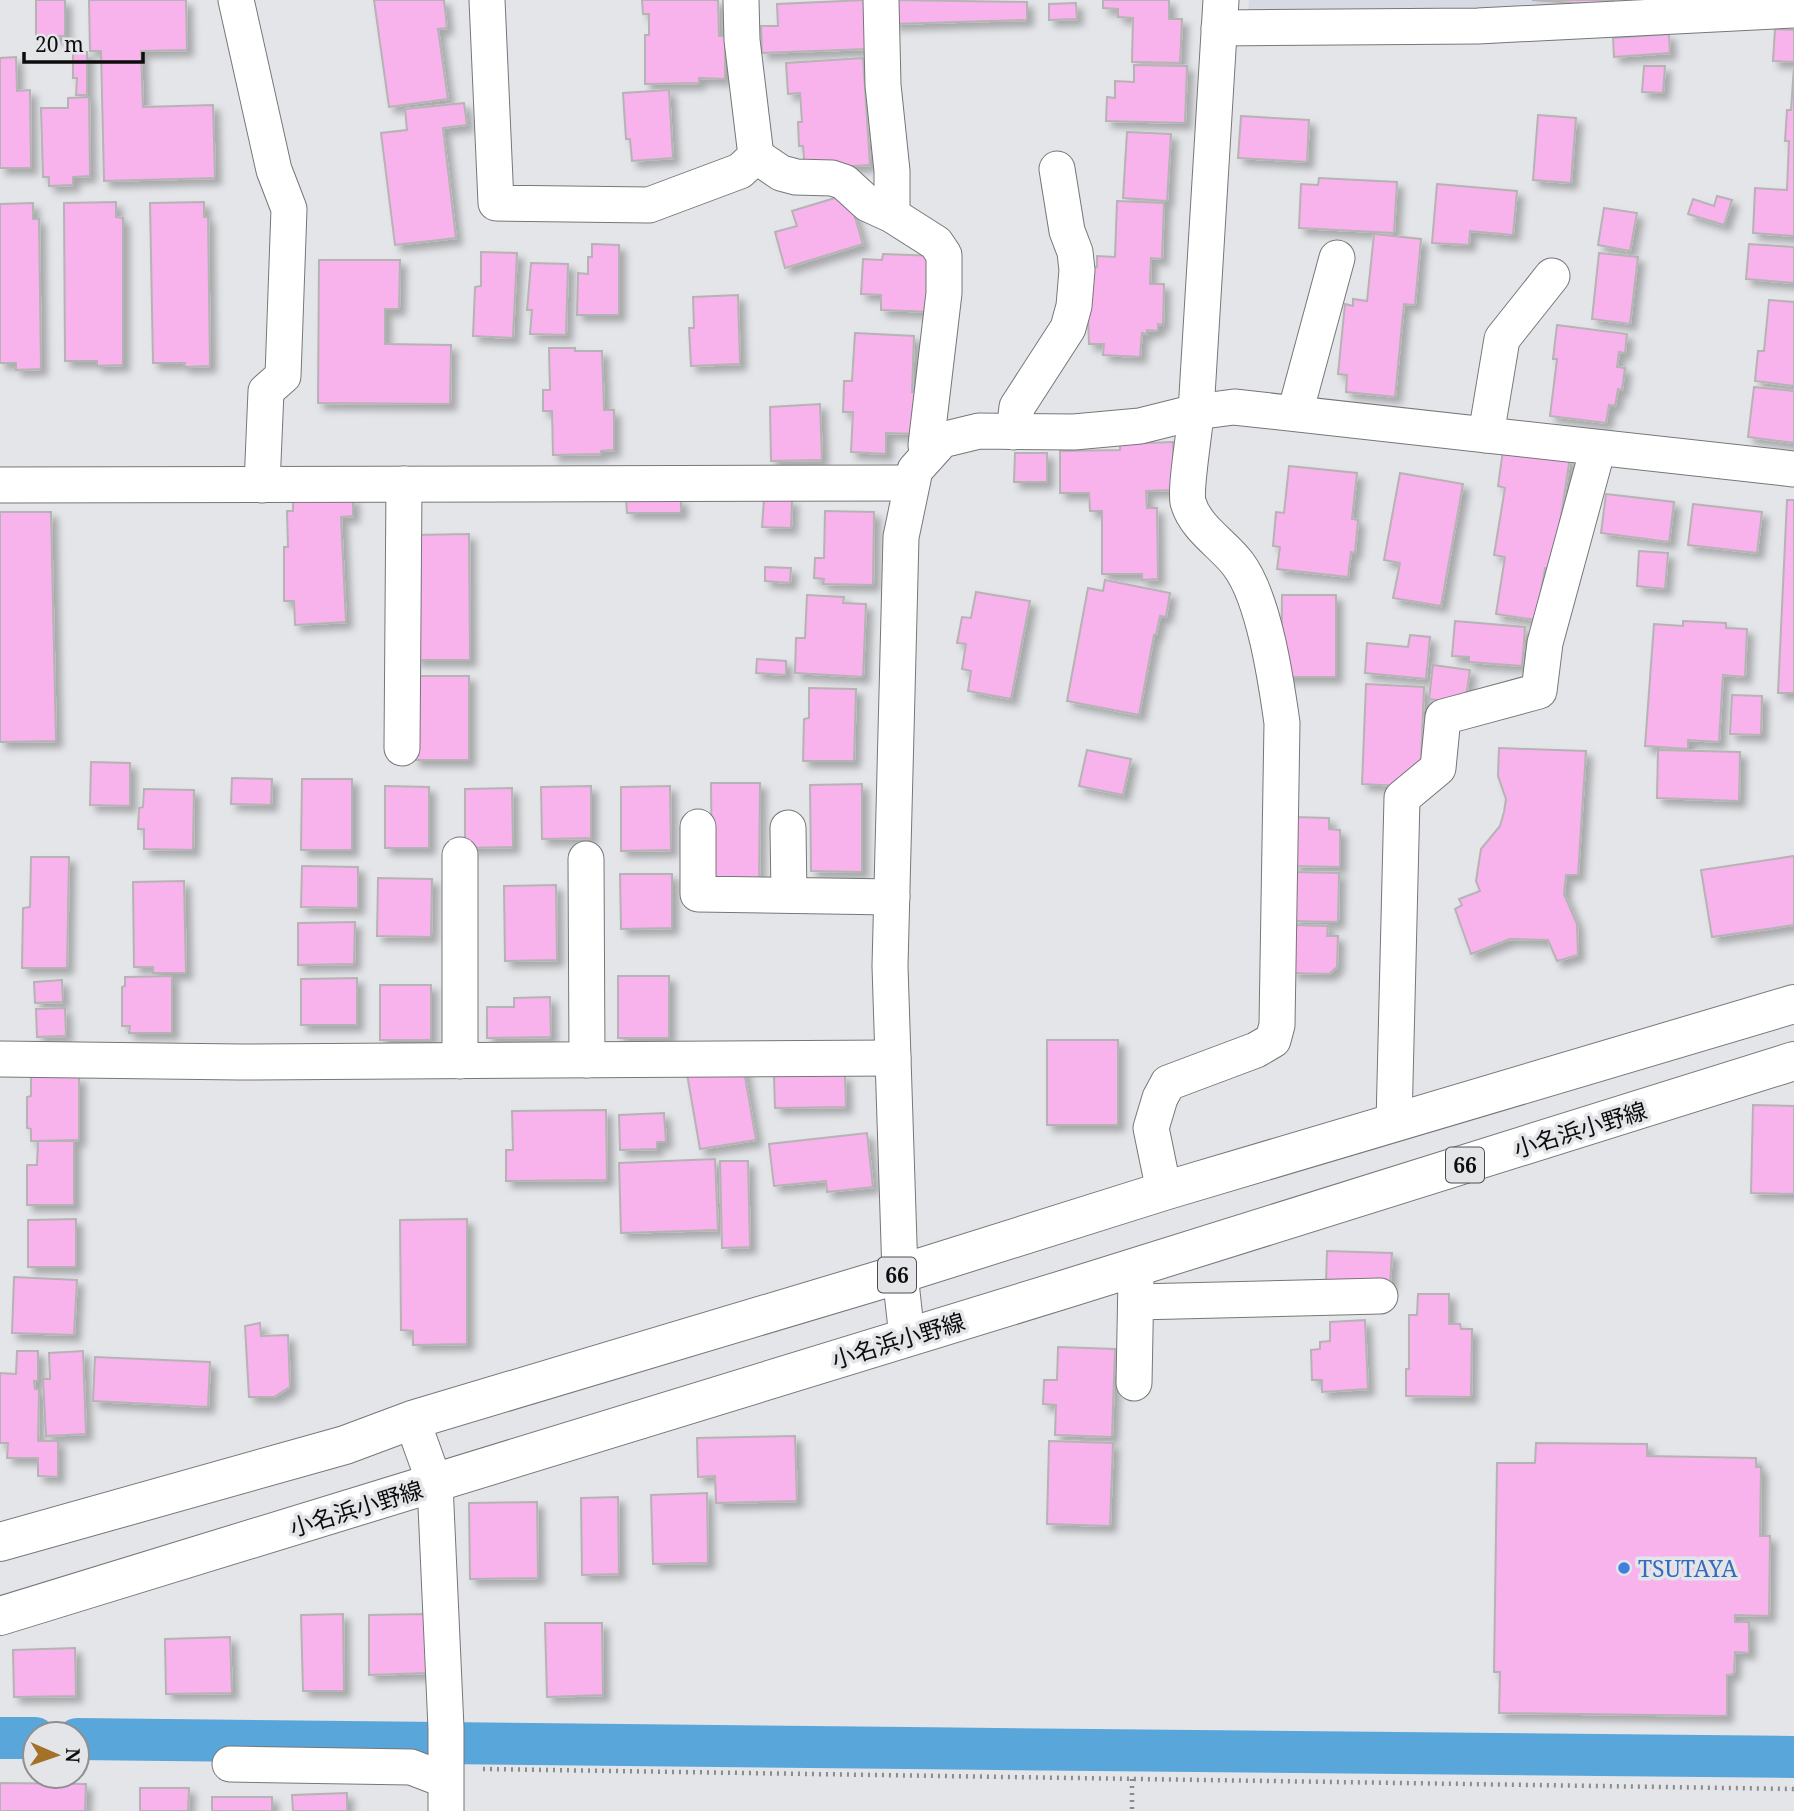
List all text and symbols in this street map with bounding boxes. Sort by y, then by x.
scale bar [24,21,144,65]
text: 20 m [35,30,84,58]
street label: 小名浜小野線 [1509,1094,1651,1164]
road number: 66 [1446,1148,1484,1182]
road number: 66 [878,1258,916,1292]
street label: 小名浜小野線 [827,1305,969,1375]
street label: 小名浜小野線 [285,1473,427,1543]
place label: TSUTAYA [1638,1552,1738,1584]
marker: TSUTAYA [1616,1560,1632,1576]
north arrow [21,1720,91,1790]
text: N [60,1748,86,1764]

